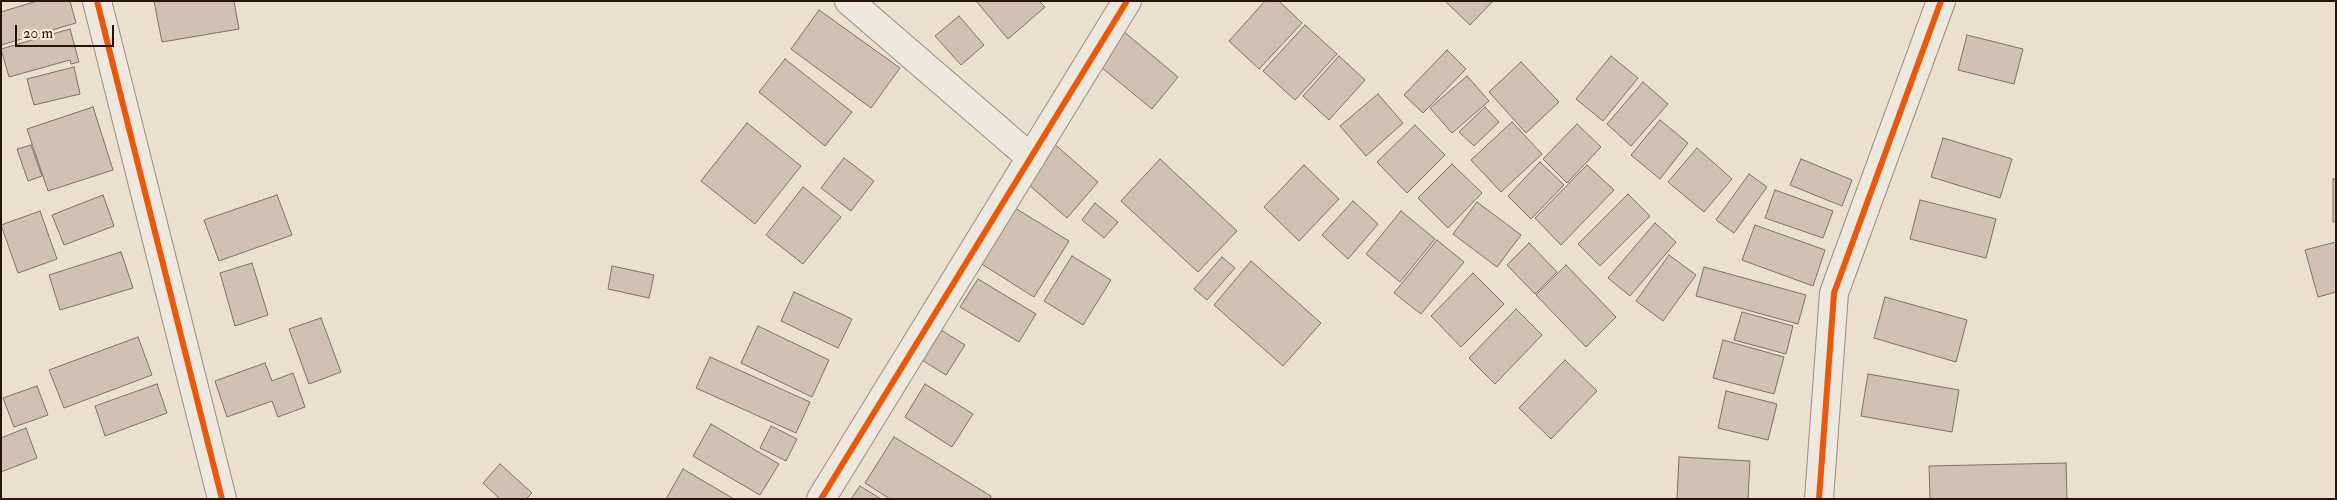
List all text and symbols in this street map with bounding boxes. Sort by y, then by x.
scale bar [18,15,116,47]
text: 20 m [23,24,53,43]

